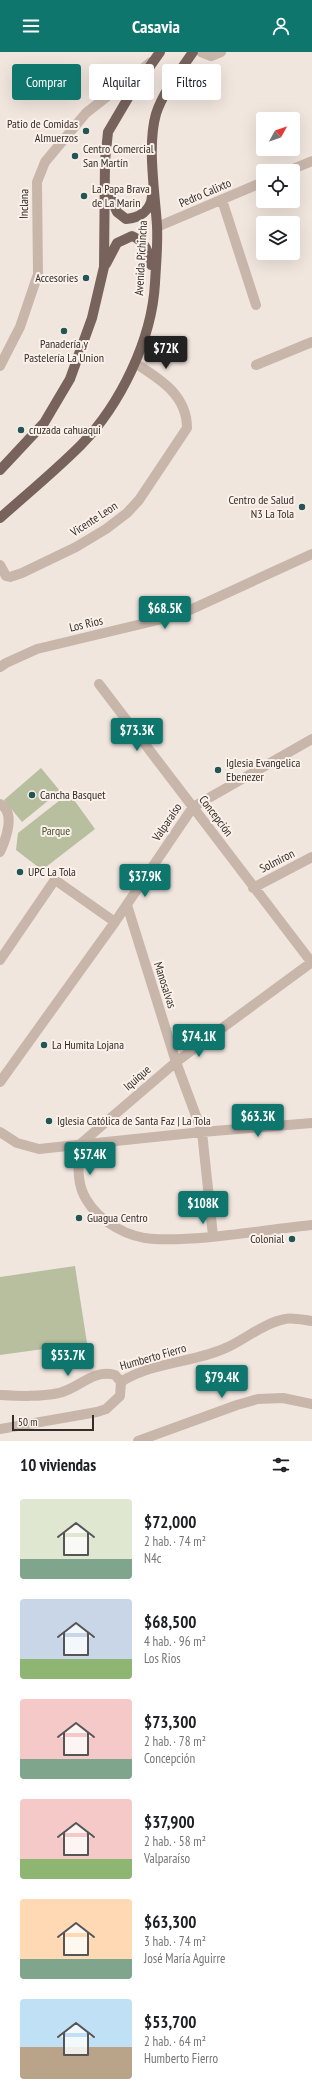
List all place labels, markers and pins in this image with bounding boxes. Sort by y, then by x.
place label: Patio de Comidas Almuerzos [7,116,78,145]
marker: Patio de Comidas Almuerzos [81,126,91,136]
place label: Centro Comercial San Martín [83,141,154,170]
marker: Centro Comercial San Martín [70,151,80,161]
place label: La Papa Brava de La Marin [92,181,150,210]
marker: La Papa Brava de La Marin [79,191,89,201]
place label: Accesories [35,270,78,285]
marker: Accesories [81,273,91,283]
marker: Panadería y Pastelería La Union [59,326,69,336]
place label: Panadería y Pastelería La Union [24,336,104,365]
pin: $72K [142,336,190,370]
place label: cruzada cahuaqui [29,422,101,437]
marker: cruzada cahuaqui [16,425,26,435]
place label: Centro de Salud N3 La Tola [228,492,294,521]
marker: Centro de Salud N3 La Tola [297,502,307,512]
pin: $68.5K [132,596,198,630]
pin: $73.3K [104,718,170,752]
place label: Iglesia Evangelica Ebenezer [226,755,300,784]
marker: Iglesia Evangelica Ebenezer [213,765,223,775]
place label: Cancha Basquet [40,787,106,802]
marker: Cancha Basquet [27,790,37,800]
place label: UPC La Tola [28,864,76,879]
pin: $37.9K [112,864,178,898]
marker: UPC La Tola [15,867,25,877]
pin: $74.1K [166,1024,232,1058]
place label: La Humita Lojana [52,1037,124,1052]
marker: La Humita Lojana [39,1040,49,1050]
pin: $63.3K [225,1104,291,1138]
place label: Iglesia Católica de Santa Faz | La Tola [57,1113,211,1128]
marker: Iglesia Católica de Santa Faz | La Tola [44,1116,54,1126]
pin: $57.4K [57,1142,123,1176]
pin: $108K [175,1191,231,1225]
place label: Guagua Centro [87,1210,148,1225]
marker: Guagua Centro [74,1213,84,1223]
place label: Colonial [250,1231,284,1246]
marker: Colonial [287,1234,297,1244]
pin: $53.7K [35,1343,101,1377]
pin: $79.4K [189,1365,255,1399]

